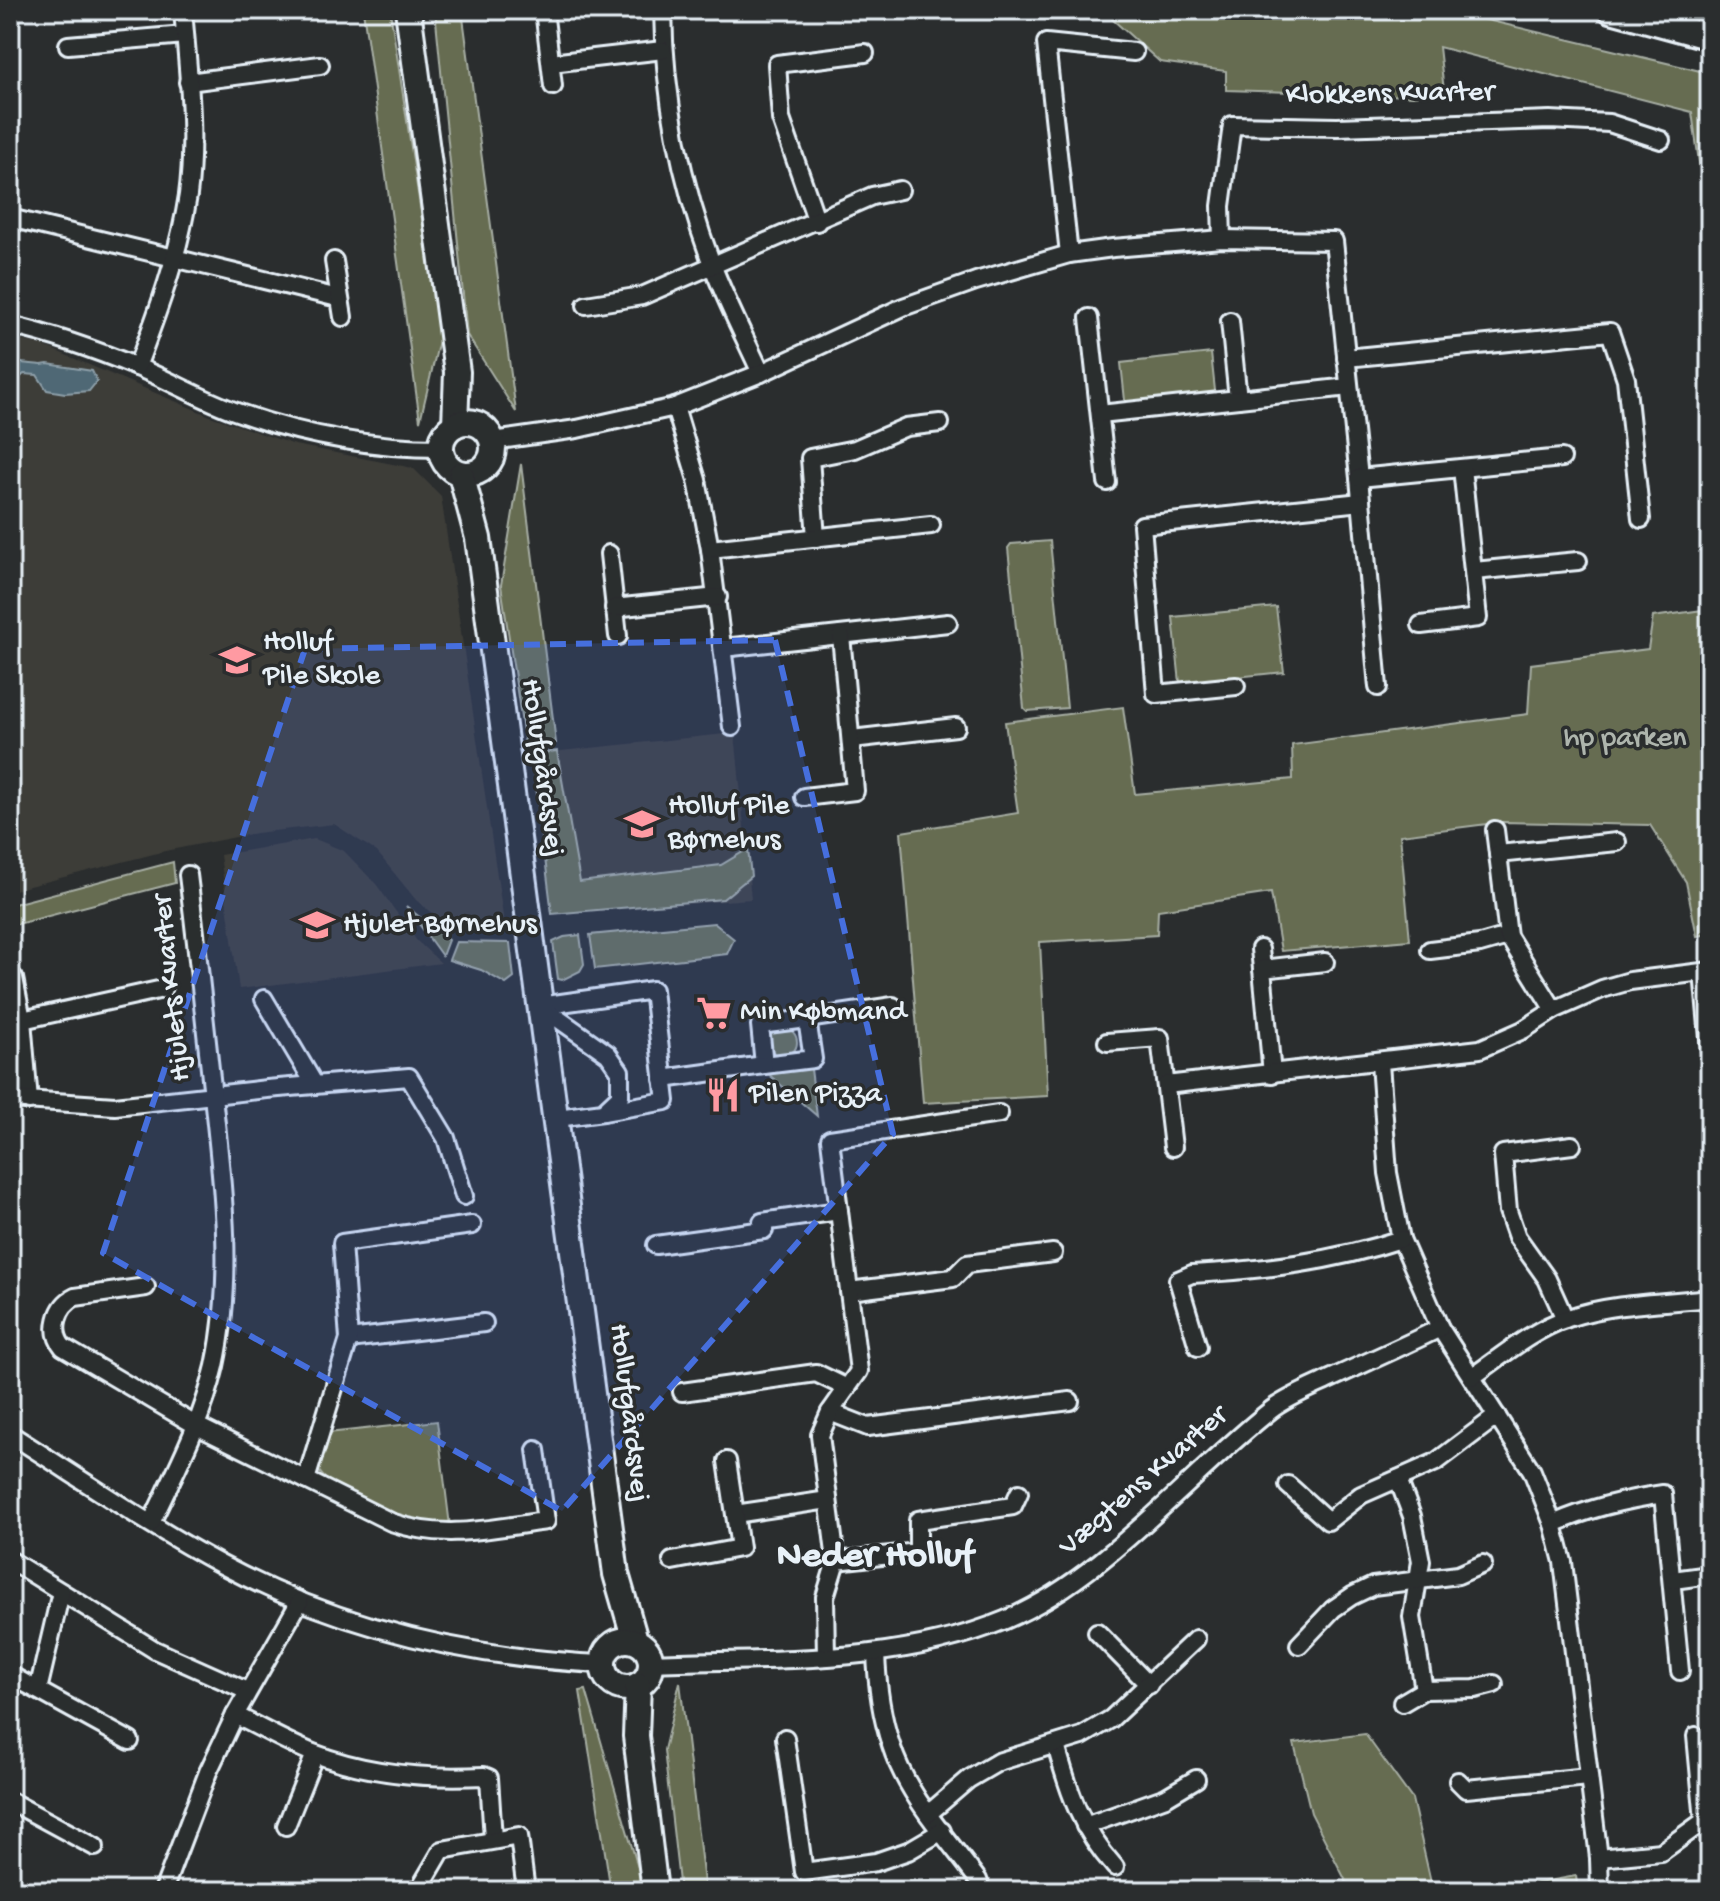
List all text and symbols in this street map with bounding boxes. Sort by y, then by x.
street label: Klokkens Kvarter [1285,76,1497,114]
place label: Holluf Pile Skole [262,626,381,695]
school or university icon: Holluf Pile Skole [218,641,256,679]
street label: Hollufgårdsvej [511,677,571,859]
park label: hp parken [1563,722,1687,757]
place label: Holluf Pile Børnehus [667,790,790,859]
school or university icon: Holluf Pile Børnehus [623,805,661,843]
street label: Hjulets Kvarter [146,890,200,1083]
school or university icon: Hjulet Børnehus [298,906,336,944]
place label: Hjulet Børnehus [343,908,538,943]
supermarket icon: Min Købmand [695,994,733,1032]
place label: Min Købmand [740,996,909,1031]
restaurant icon: Pilen Pizza [704,1076,742,1114]
place label: Pilen Pizza [748,1078,883,1113]
street label: Hollufgårdsvej [600,1322,656,1504]
street label: Vægtens Kvarter [1052,1398,1237,1566]
district label: Neder Holluf [777,1535,977,1579]

